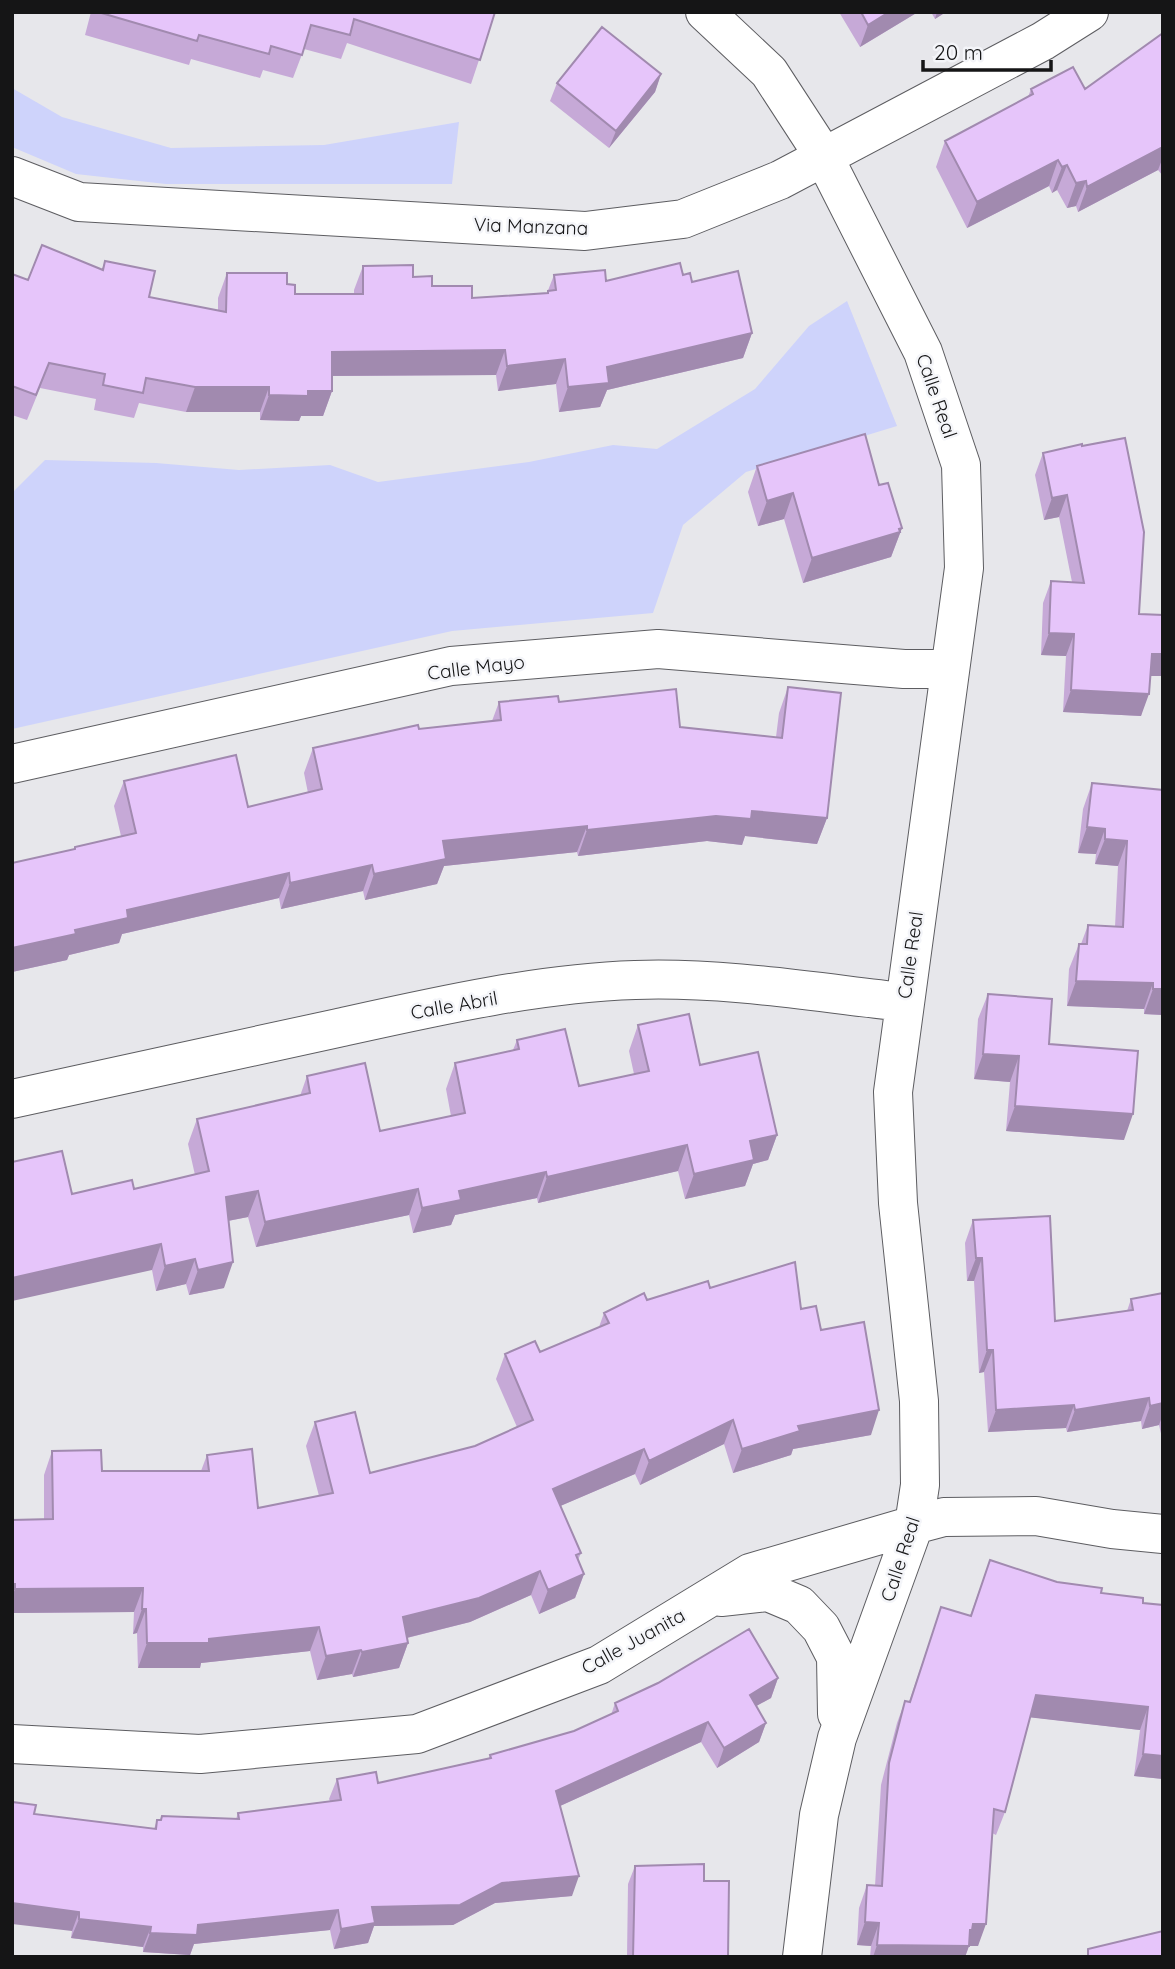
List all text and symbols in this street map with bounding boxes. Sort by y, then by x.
scale bar [923,28,1051,72]
text: 20 m [934,39,983,65]
street label: Via Manzana [473,212,589,240]
street label: Calle Real [911,351,963,441]
street label: Calle Mayo [426,649,526,685]
street label: Calle Real [892,910,928,1000]
street label: Calle Abril [409,986,499,1024]
street label: Calle Real [875,1514,925,1604]
street label: Calle Juanita [577,1603,689,1679]

